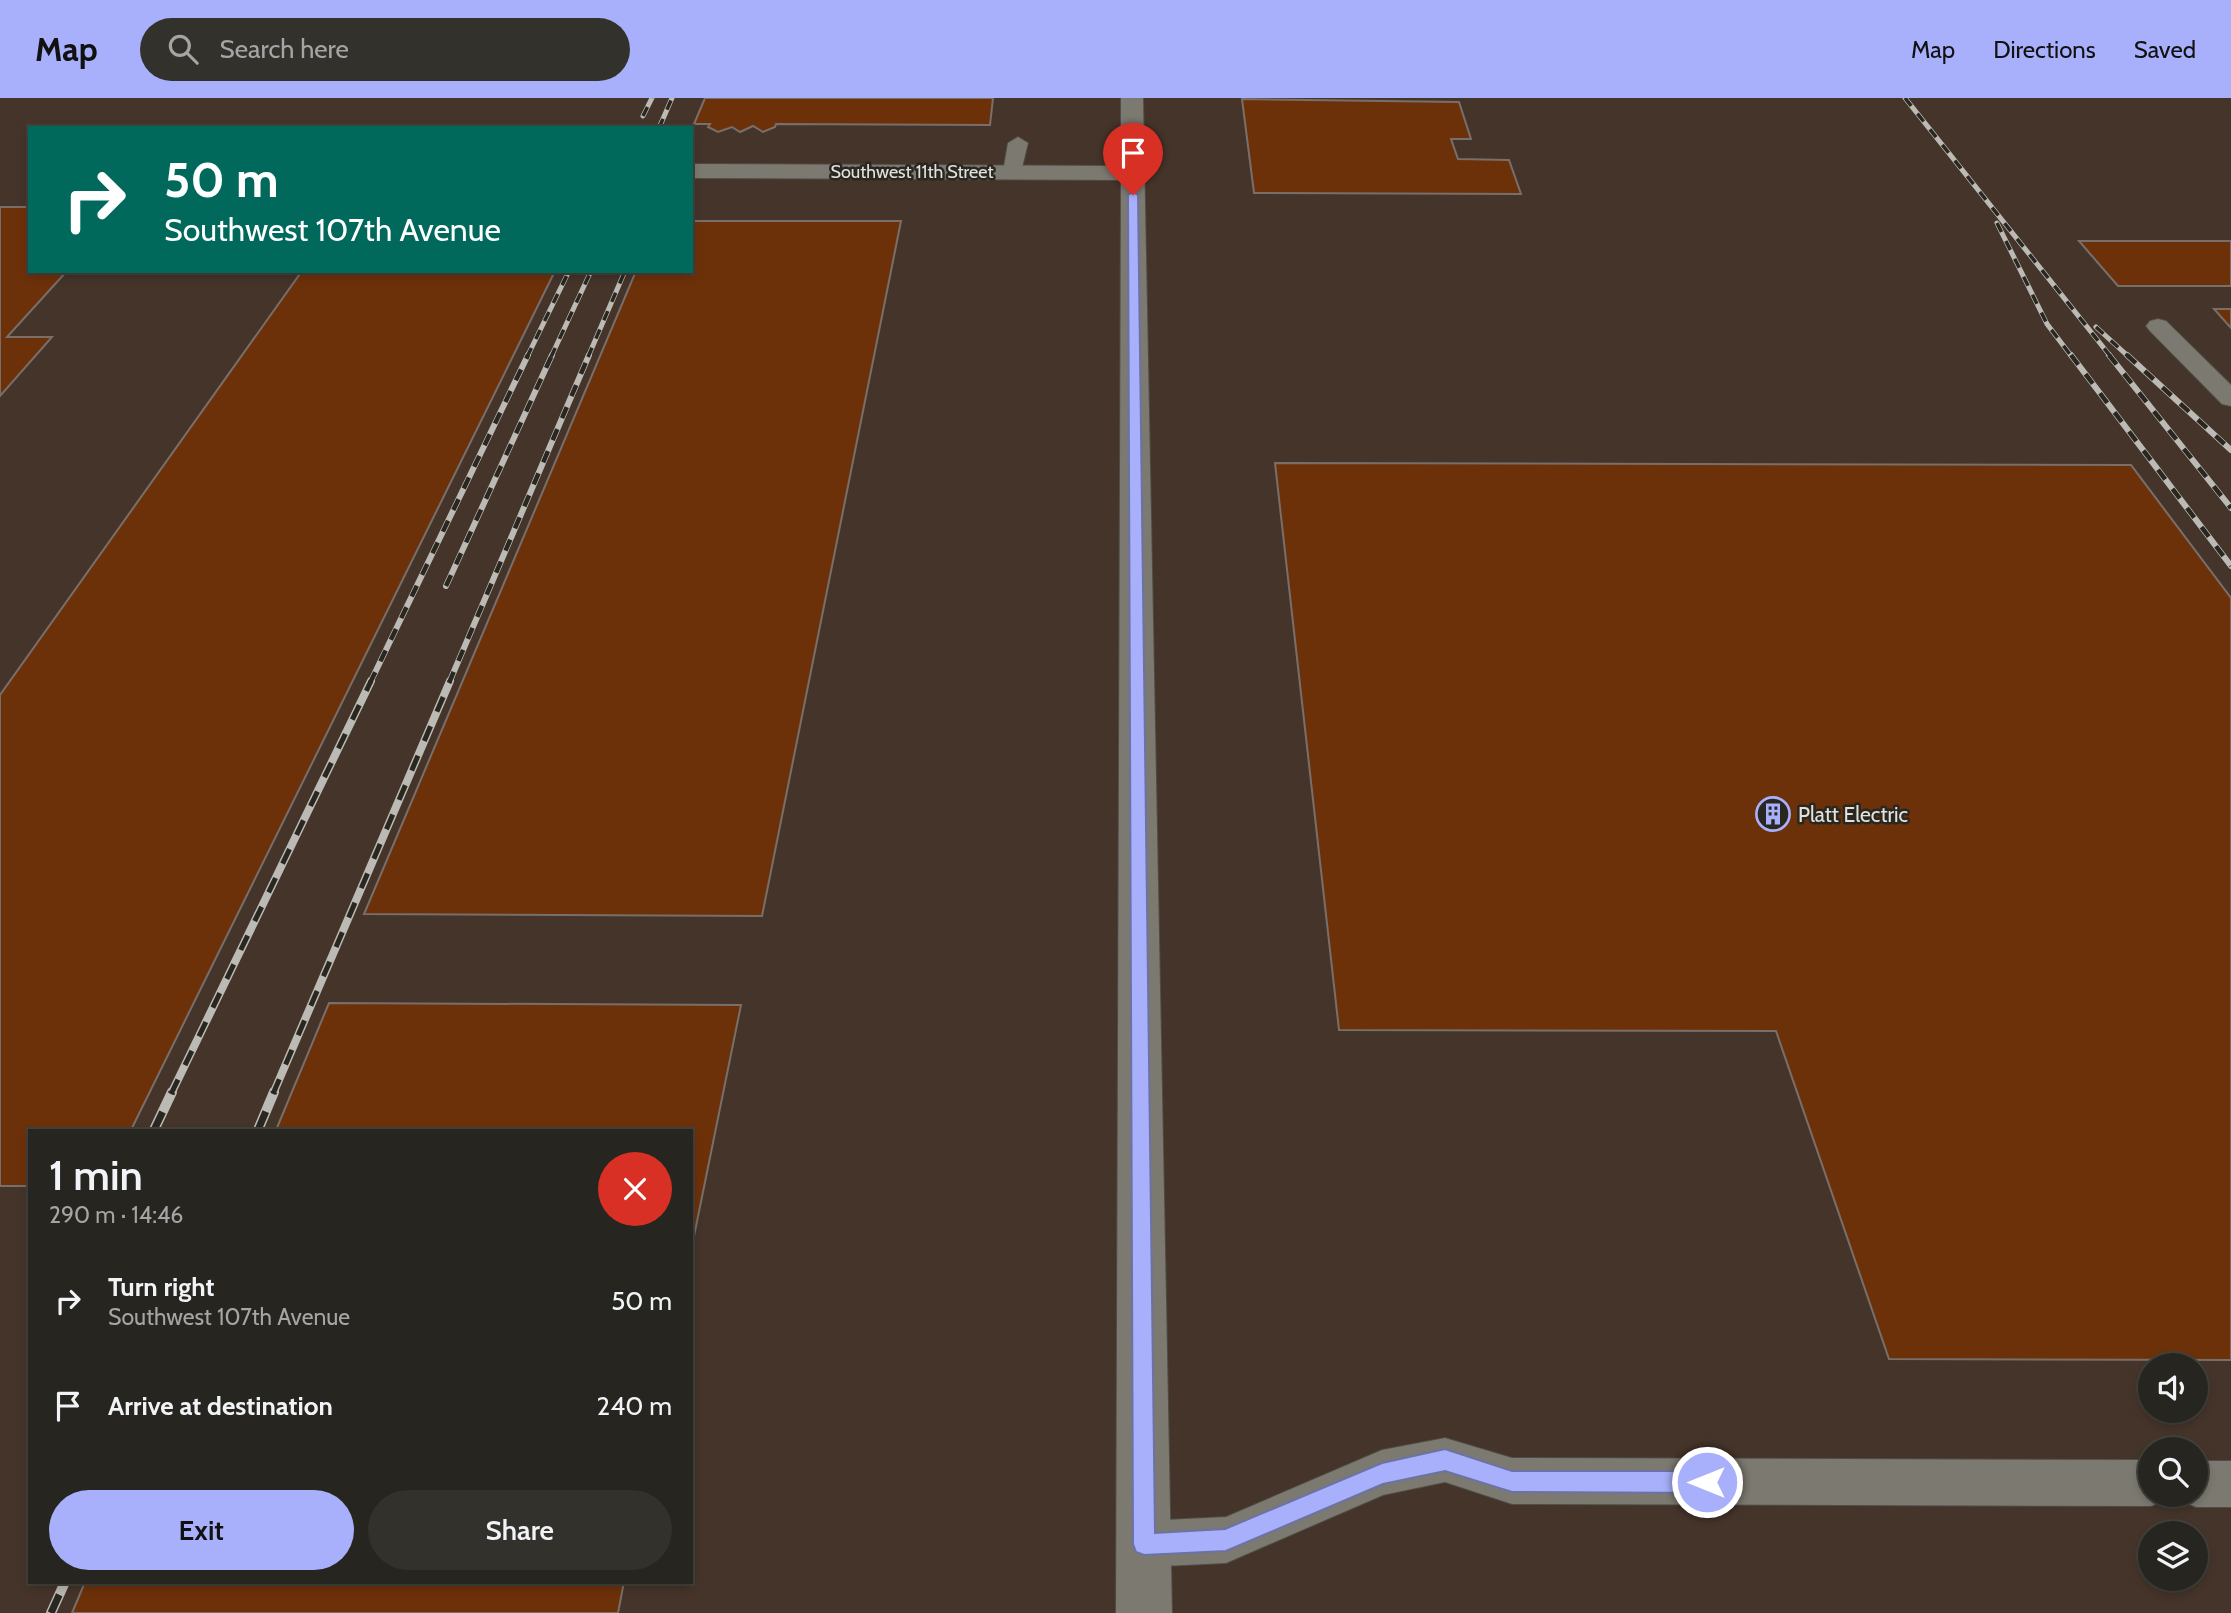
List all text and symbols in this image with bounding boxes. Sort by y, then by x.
search box [140,18,630,81]
text: Map [35,29,98,69]
icon: search [164,30,202,68]
text: Search here [220,33,349,65]
text: Map [1911,35,1955,64]
text: Directions [1993,35,2096,64]
text: Saved [2134,35,2196,64]
pin [1103,123,1163,195]
icon: arrive [1114,134,1152,172]
text: 50 m [164,150,279,209]
icon: right [49,154,140,245]
street label: Southwest 11th Street [830,161,994,183]
text: Southwest 107th Avenue [164,210,501,249]
building icon: Platt Electric [1754,795,1792,833]
place label: Platt Electric [1798,802,1908,827]
text: 1 min [49,1149,143,1201]
button: close [598,1152,672,1226]
text: 290 m · 14:46 [49,1201,183,1229]
text: Turn right [108,1271,214,1303]
icon: right [49,1282,87,1320]
text: 50 m [611,1285,672,1317]
text: Southwest 107th Avenue [108,1303,350,1331]
map controls [2138,1353,2208,1591]
button: sound [2138,1353,2208,1423]
icon: arrive [49,1387,87,1425]
text: Arrive at destination [108,1390,333,1422]
text: 240 m [597,1390,672,1422]
button: search [2138,1437,2208,1507]
position arrow [1670,1445,1744,1519]
button: Exit [49,1490,354,1570]
button: Share [368,1490,672,1570]
button: layers [2138,1521,2208,1591]

